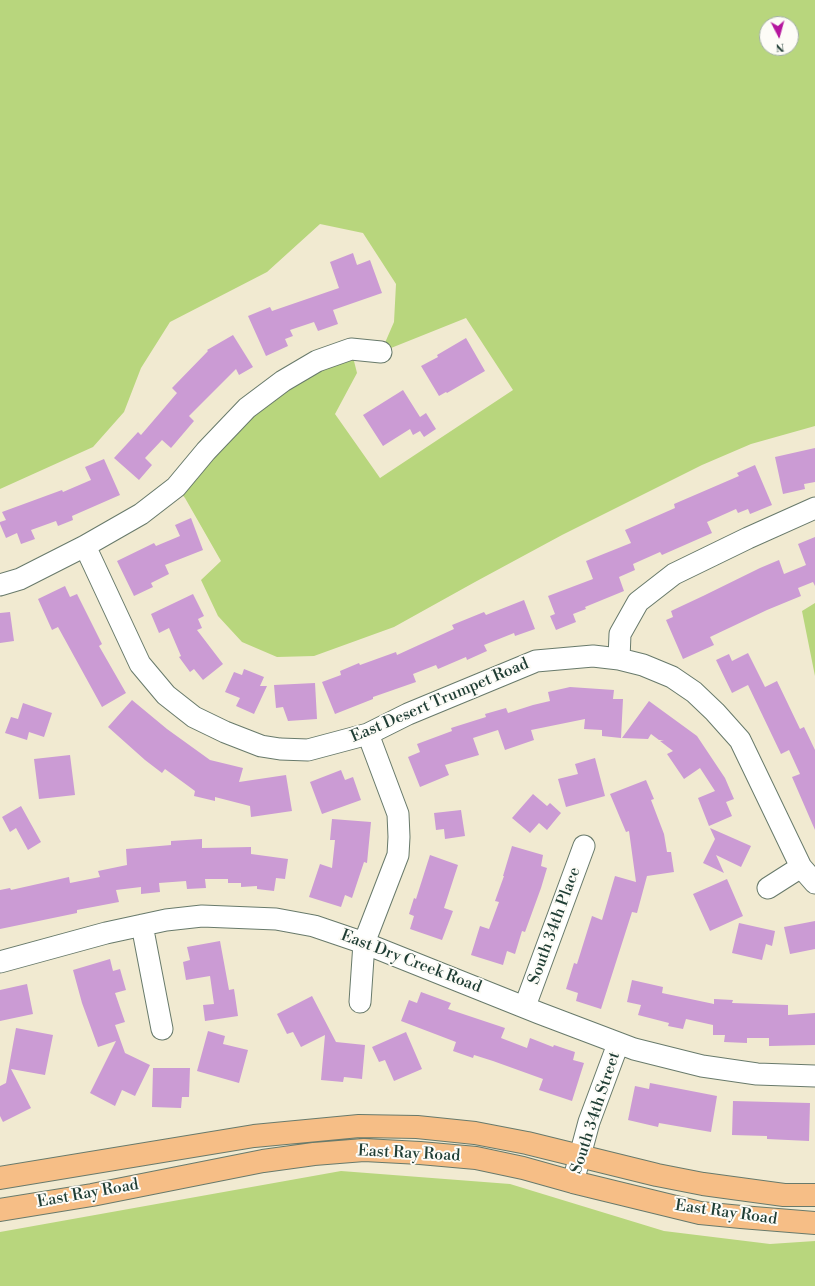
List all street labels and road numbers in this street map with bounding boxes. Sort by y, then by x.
street label: East Desert Trumpet Road [348,655,532,747]
street label: South 34th Place [525,865,585,987]
street label: East Dry Creek Road [338,926,484,998]
street label: South 34th Street [567,1050,625,1176]
street label: East Ray Road [357,1142,461,1166]
street label: East Ray Road [36,1176,140,1212]
street label: East Ray Road [674,1196,778,1230]

